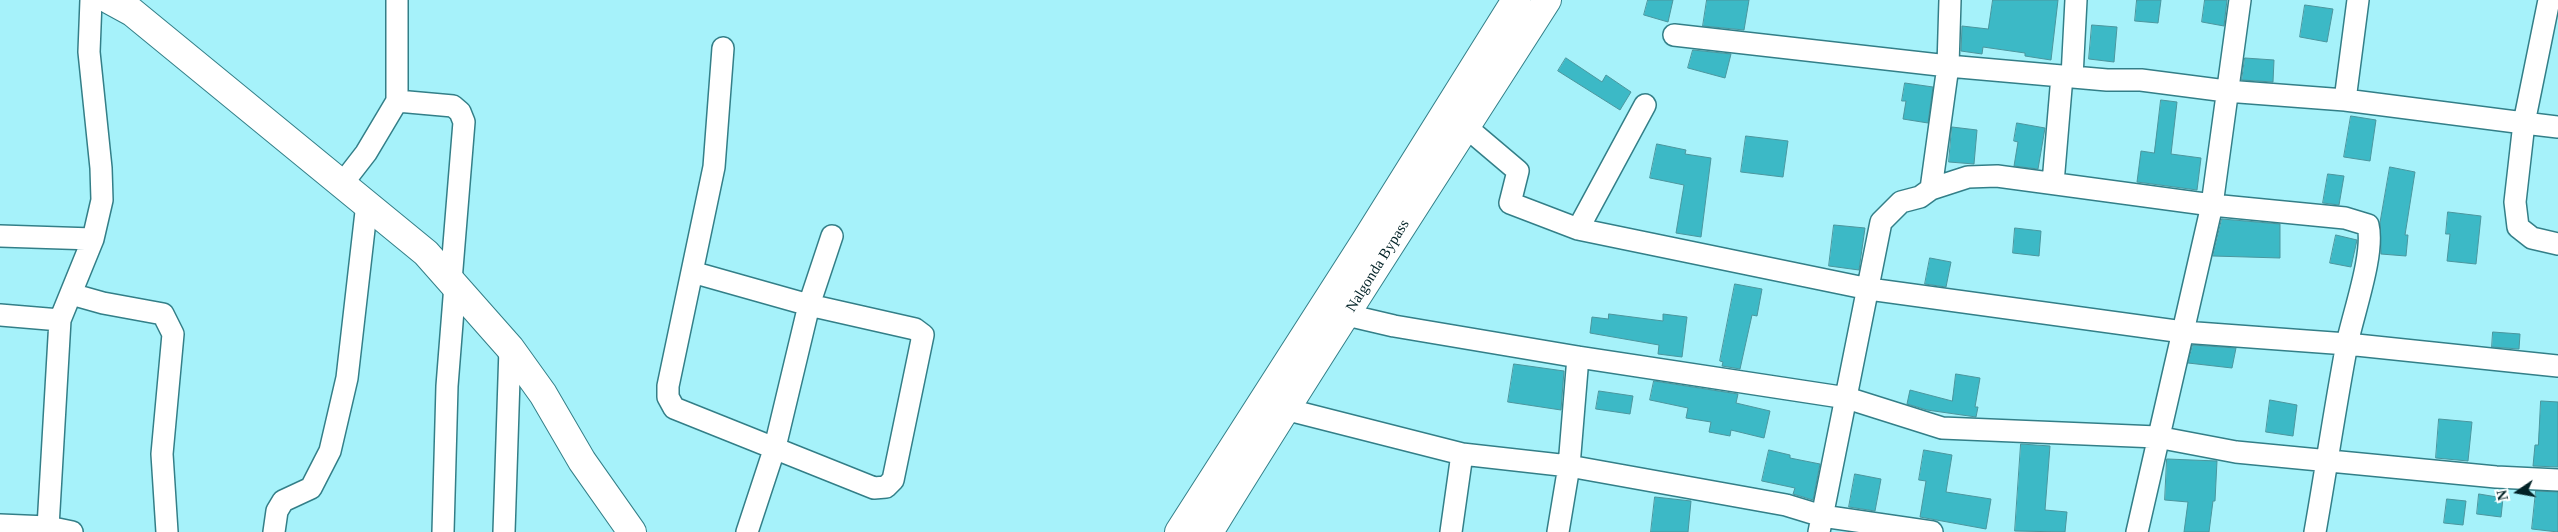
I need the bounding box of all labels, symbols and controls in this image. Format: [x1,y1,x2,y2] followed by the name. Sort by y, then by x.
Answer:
[1342,217,1414,315] street label: Nalgonda Bypass
[2493,467,2543,517] north arrow
[2494,489,2511,502] text: N

